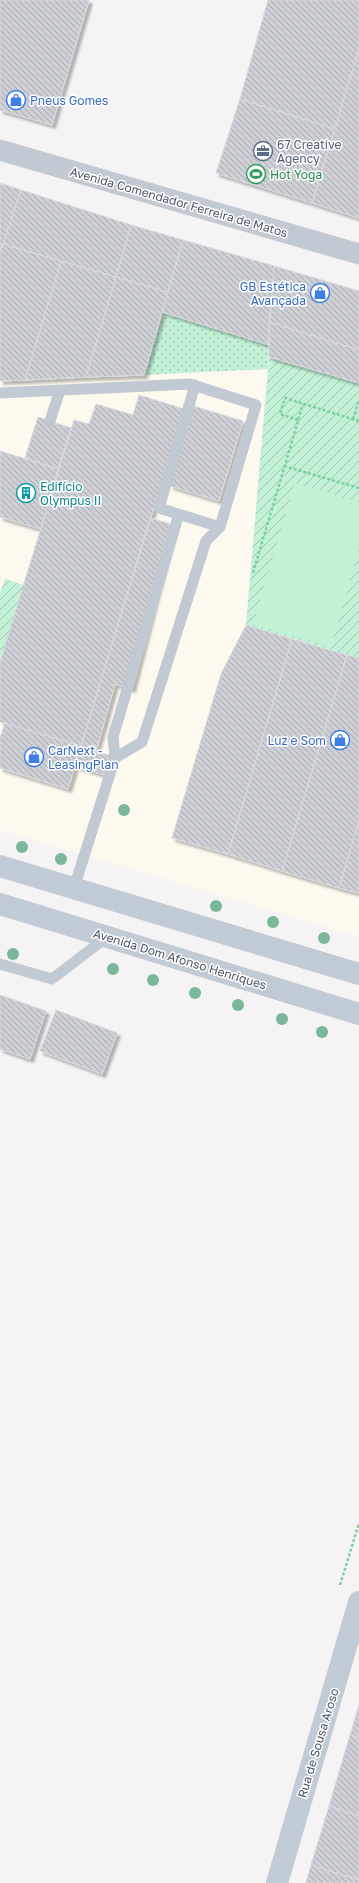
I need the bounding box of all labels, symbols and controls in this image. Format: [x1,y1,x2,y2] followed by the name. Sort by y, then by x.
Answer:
[5,89,27,111] shop icon: Pneus Gomes
[30,93,108,108] place label: Pneus Gomes
[277,137,341,166] place label: 67 Creative Agency
[252,140,274,162] office icon: 67 Creative Agency
[245,163,267,185] sports icon: Hot Yoga
[68,164,290,240] street label: Avenida Comendador Ferreira de Matos
[270,167,322,182] place label: Hot Yoga
[240,279,306,308] place label: GB Estética Avançada
[309,282,331,304] shop icon: GB Estética Avançada
[40,479,101,508] place label: Edifício Olympus II
[15,482,37,504] building icon: Edifício Olympus II
[329,729,351,751] shop icon: Luz e Som
[268,733,326,748] place label: Luz e Som
[48,743,119,772] place label: CarNext - LeasingPlan
[23,746,45,768] shop icon: CarNext - LeasingPlan
[92,925,268,993] street label: Avenida Dom Afonso Henriques
[294,1686,342,1800] street label: Rua de Sousa Aroso

